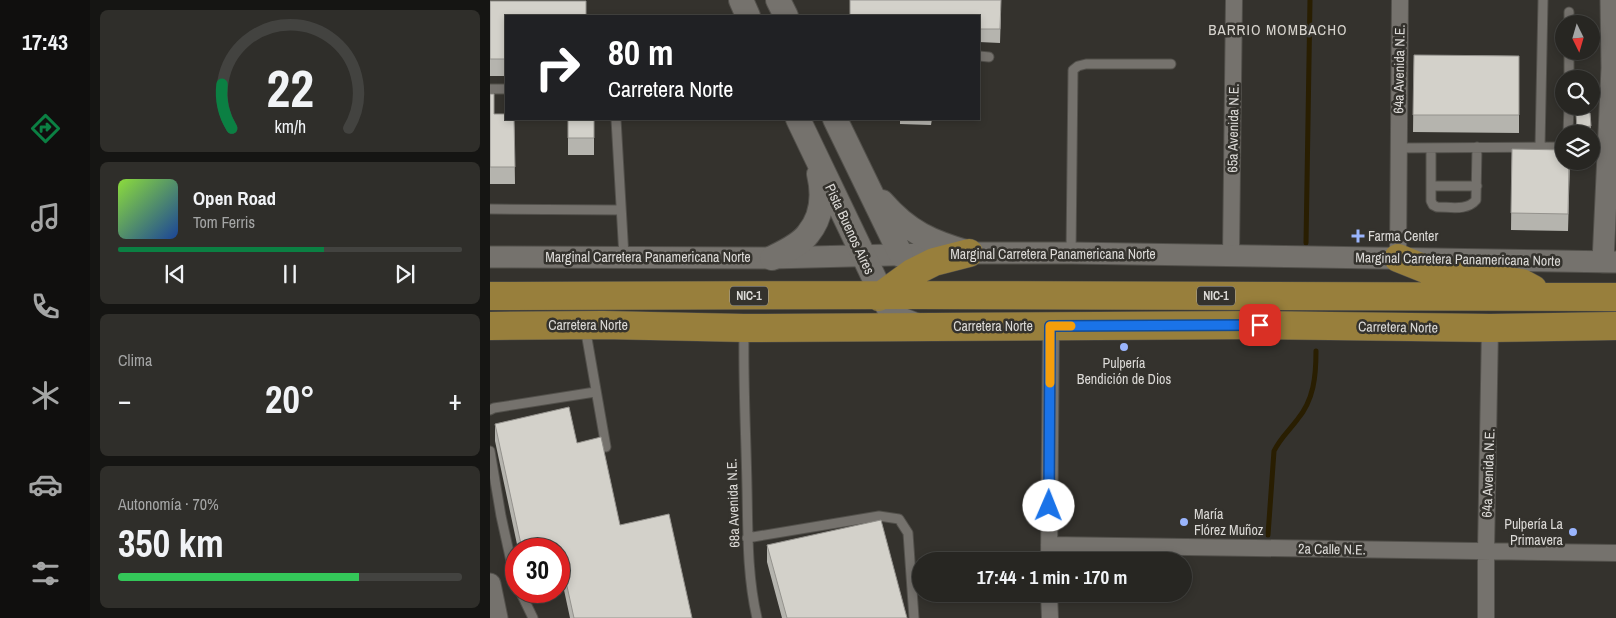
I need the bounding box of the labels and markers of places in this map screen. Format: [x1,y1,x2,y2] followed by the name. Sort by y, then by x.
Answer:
[1368,227,1438,245] place label: Farma Center
[1352,230,1364,242] marker: Farma Center
[1239,304,1281,346] pin
[1118,341,1130,353] marker: Pulpería Bendición de Dios
[1077,354,1171,388] place label: Pulpería Bendición de Dios
[1194,505,1264,539] place label: María Flórez Muñoz
[1504,515,1564,549] place label: Pulpería La Primavera
[1178,516,1190,528] marker: María Flórez Muñoz
[1567,526,1579,538] marker: Pulpería La Primavera

